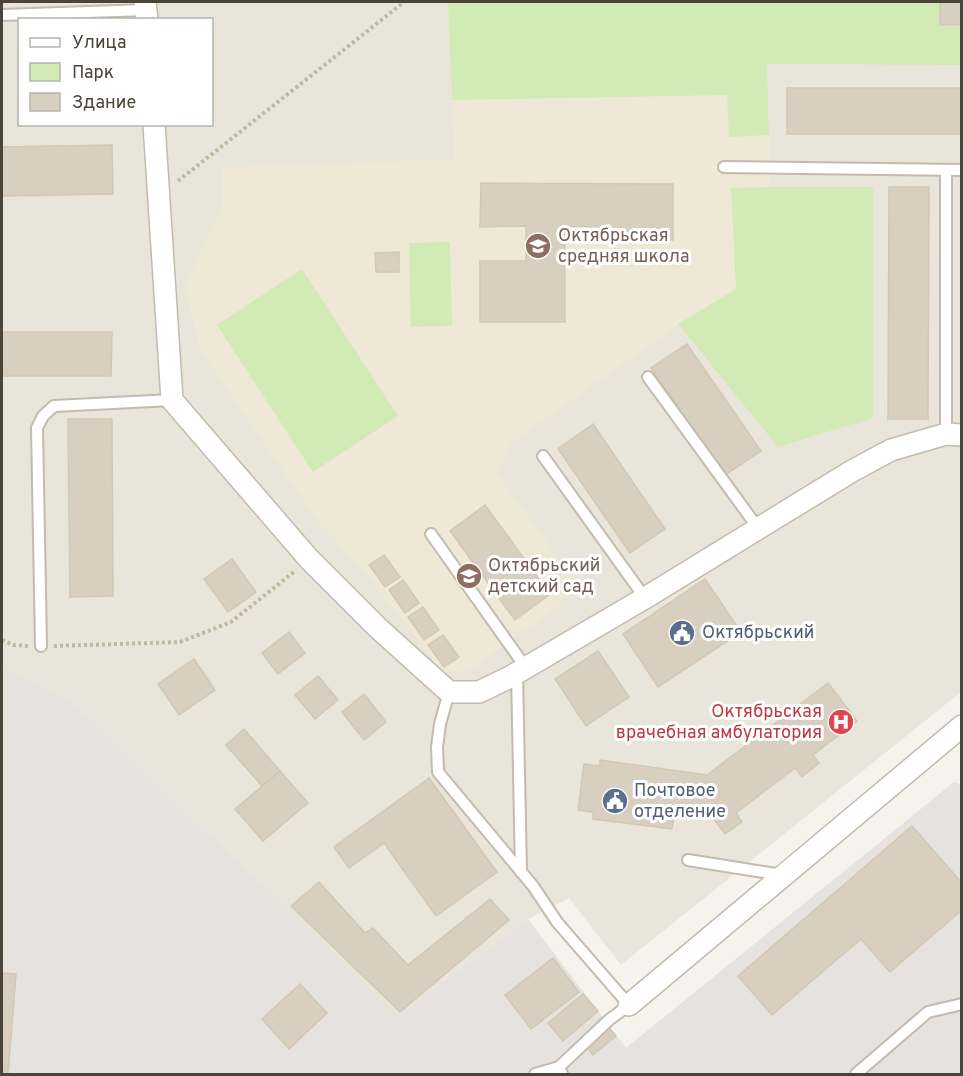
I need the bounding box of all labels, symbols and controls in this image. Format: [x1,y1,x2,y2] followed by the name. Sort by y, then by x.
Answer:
[18,18,213,126] legend
[72,32,126,55] text: Улица
[72,62,114,85] text: Парк
[72,92,136,115] text: Здание
[558,225,689,269] place label: Октябрьская средняя школа
[523,231,553,261] school or university icon: Октябрьская средняя школа
[488,555,600,599] place label: Октябрьский детский сад
[454,561,484,591] school or university icon: Октябрьский детский сад
[667,618,697,648] public building icon: Октябрьский
[702,622,814,645] place label: Октябрьский
[616,701,822,745] place label: Октябрьская врачебная амбулатория
[826,707,856,737] hospital icon: Октябрьская врачебная амбулатория
[634,780,726,824] place label: Почтовое отделение
[600,786,630,816] public building icon: Почтовое отделение

